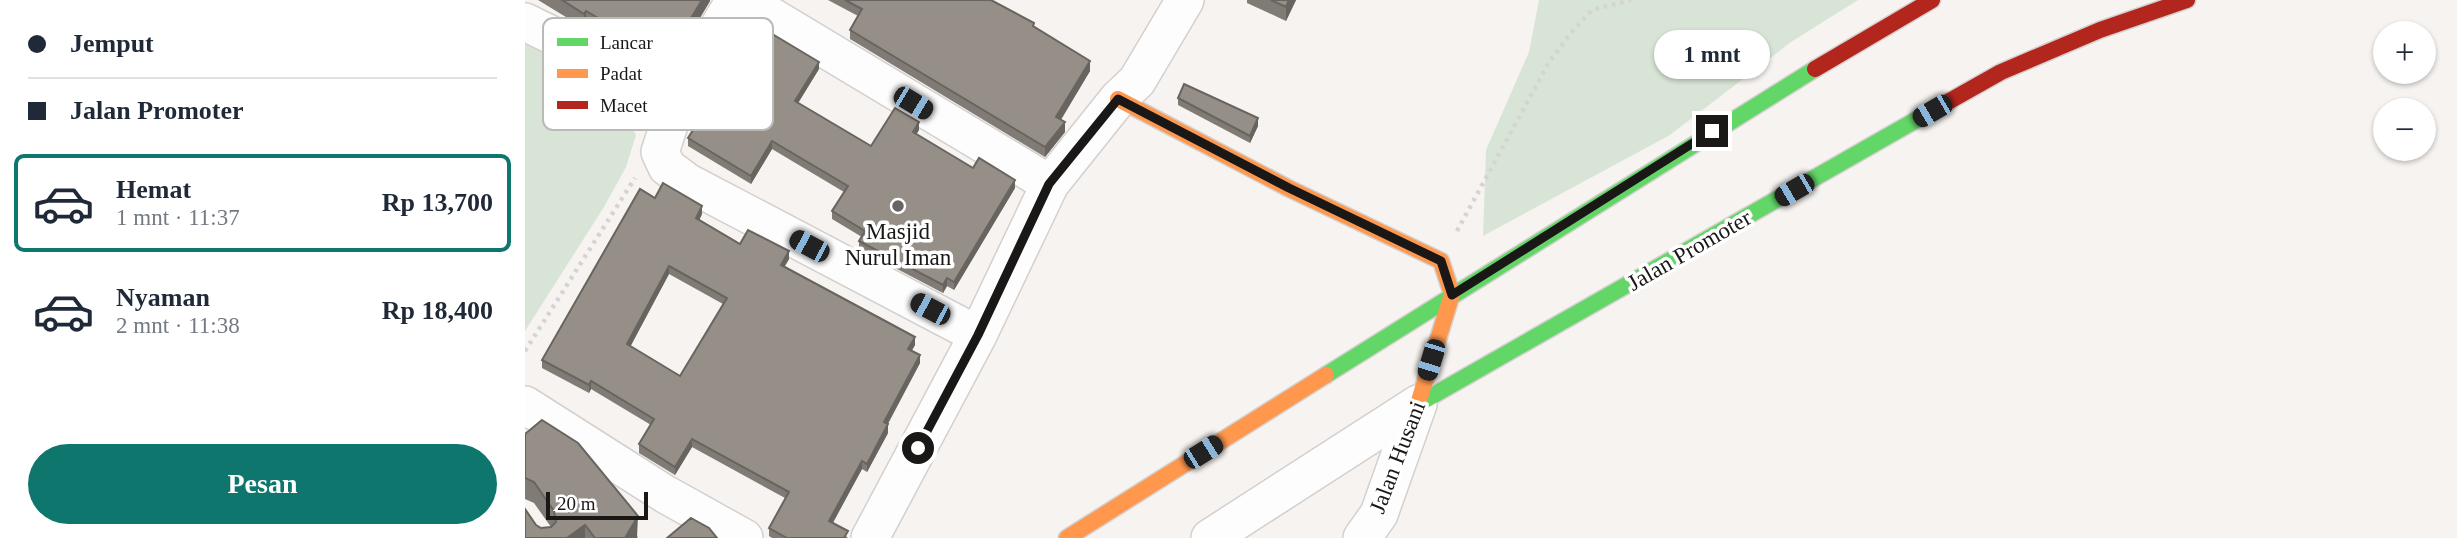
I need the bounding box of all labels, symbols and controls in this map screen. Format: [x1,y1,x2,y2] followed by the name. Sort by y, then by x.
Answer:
[543,18,773,130] legend
[2373,21,2436,161] map controls
[2373,21,2436,84] button: +
[70,29,154,58] text: Jemput
[1654,30,1770,78] callout: 1 mnt
[600,32,653,53] text: Lancar
[1684,42,1740,67] text: 1 mnt
[600,63,643,84] text: Padat
[890,83,937,123] car
[1909,91,1956,131] car
[600,95,648,116] text: Macet
[70,96,244,125] text: Jalan Promoter
[2373,98,2436,161] button: −
[1696,115,1728,147] route end
[1771,170,1818,210] car
[32,172,95,235] icon: car
[116,175,191,204] text: Hemat
[382,188,493,217] text: Rp 13,700
[890,198,906,214] marker: Masjid Nurul Iman
[116,205,240,230] text: 1 mnt · 11:37
[1623,205,1756,296] street label: Jalan Promoter
[845,219,952,270] place label: Masjid Nurul Iman
[786,227,833,265] car
[32,280,95,343] icon: car
[116,283,210,312] text: Nyaman
[907,290,954,328] car
[382,296,493,325] text: Rp 18,400
[116,313,240,338] text: 2 mnt · 11:38
[1415,337,1448,383] car
[1365,398,1430,517] street label: Jalan Husani
[902,432,934,464] route start
[1180,432,1227,472] car
[28,444,497,524] button: Pesan
[546,489,647,521] scale bar
[557,493,596,514] text: 20 m

